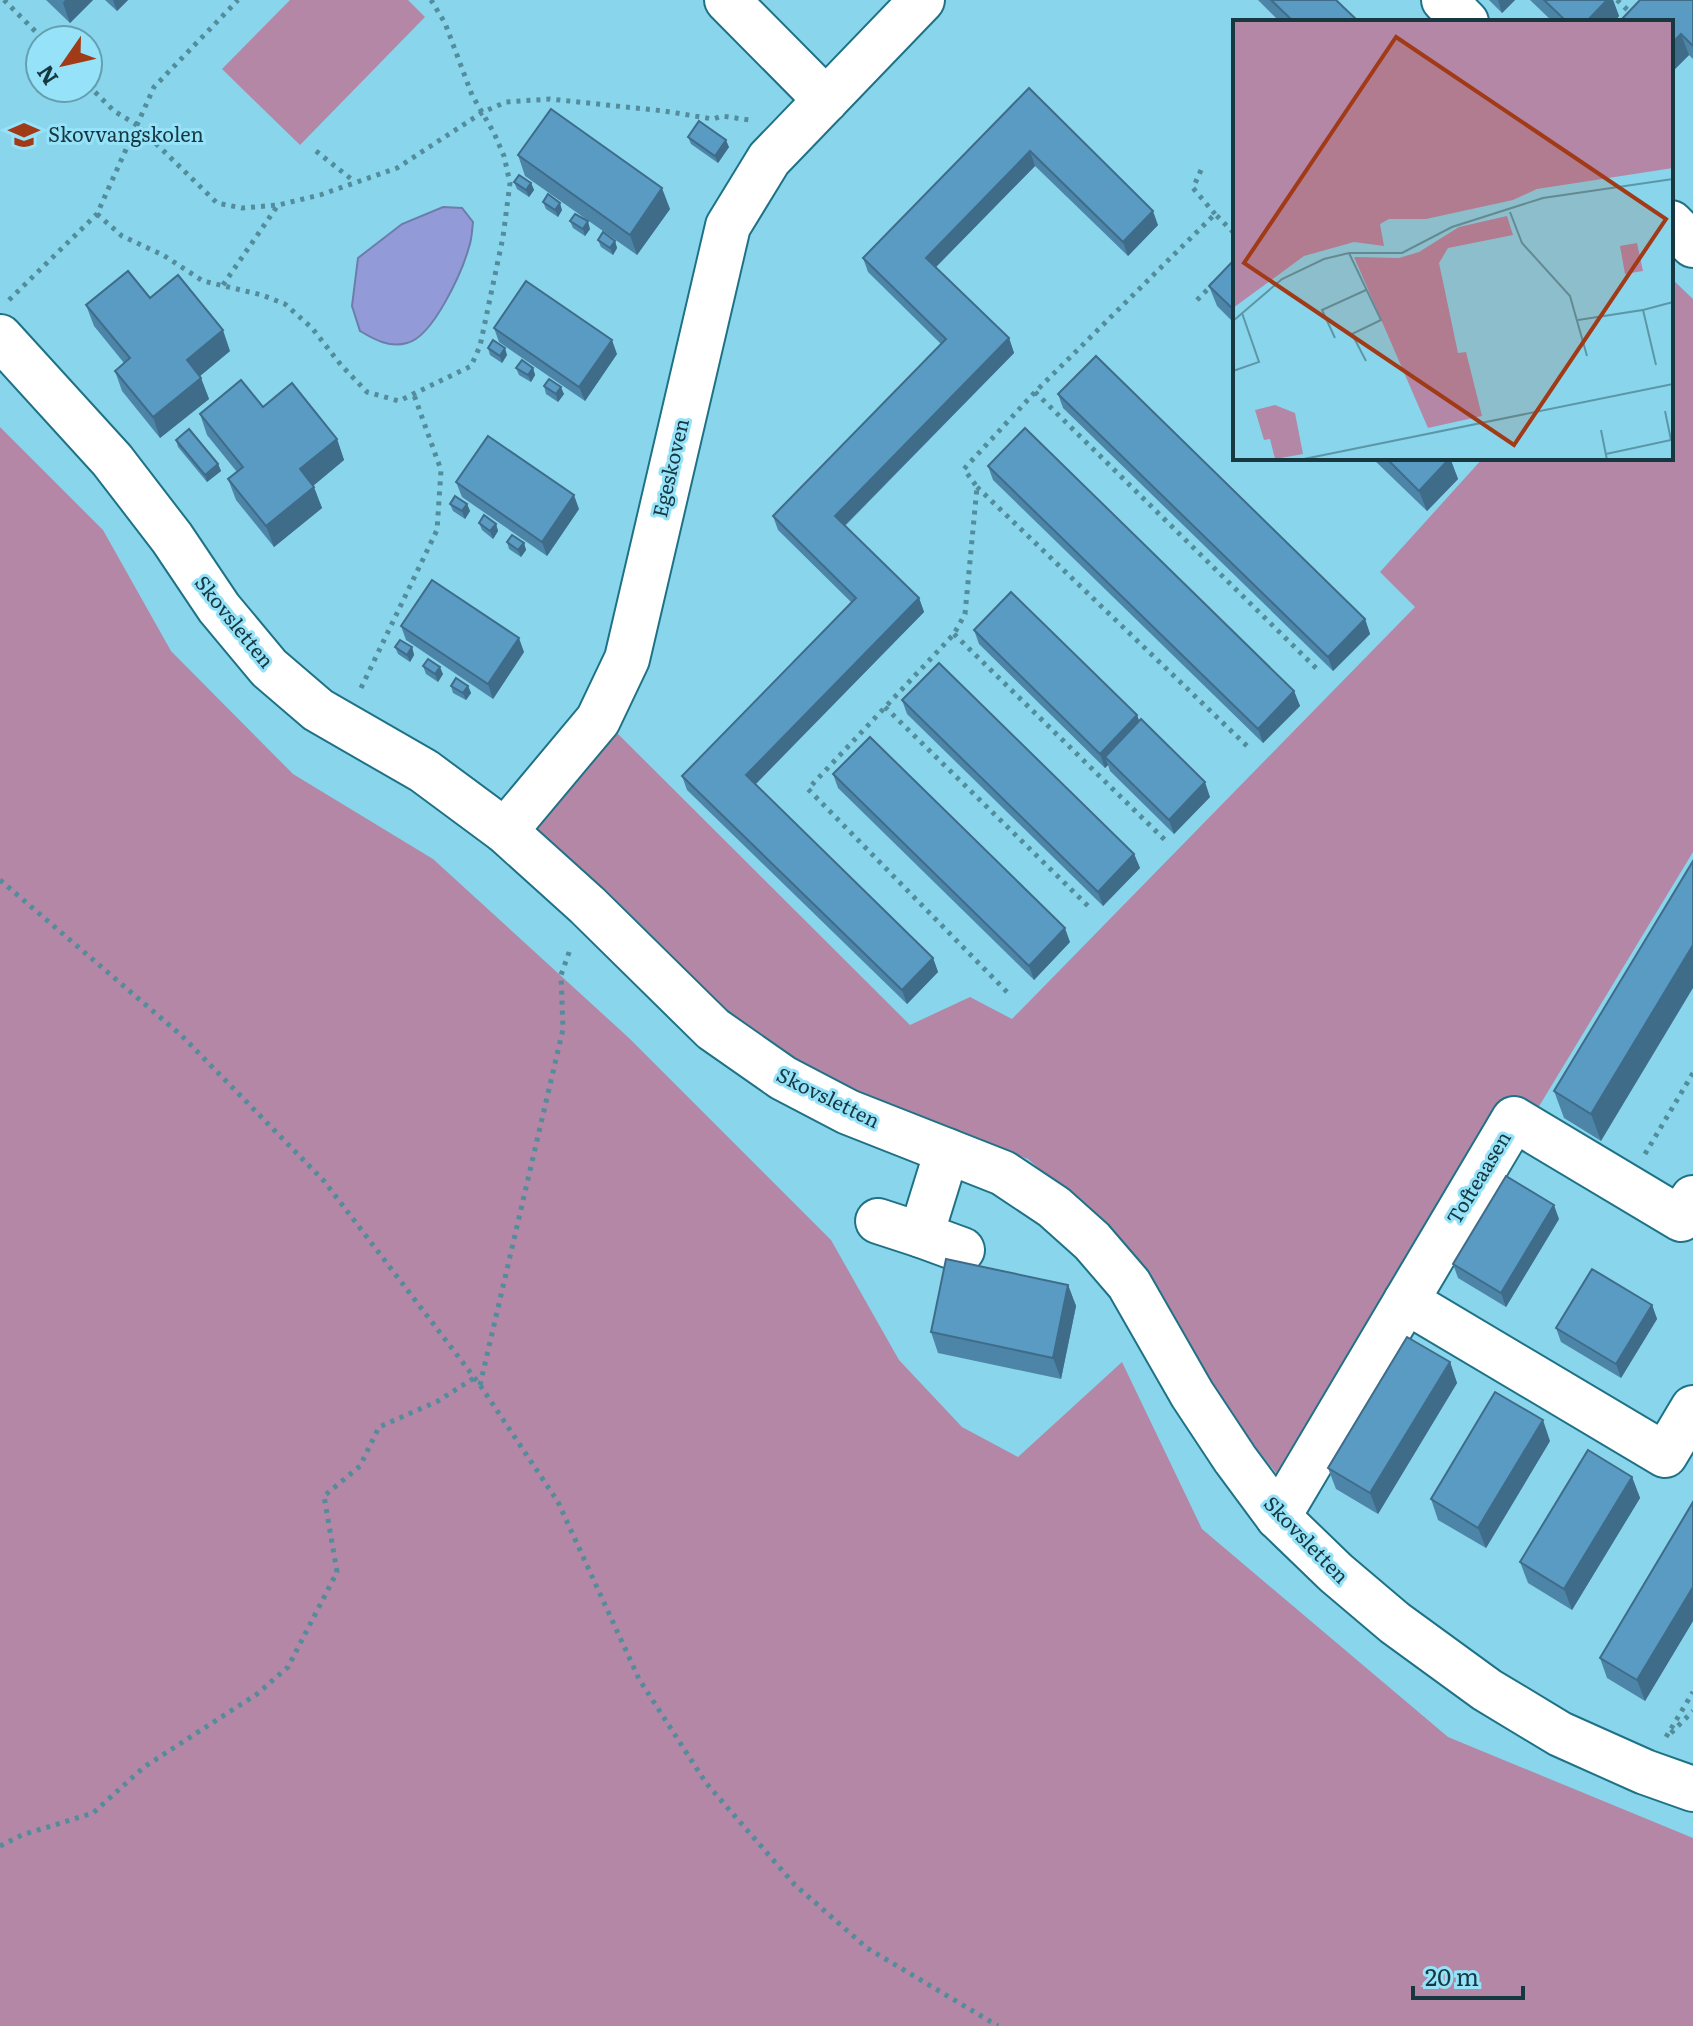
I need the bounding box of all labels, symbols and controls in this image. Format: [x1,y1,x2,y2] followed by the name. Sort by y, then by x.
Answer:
[1233,20,1673,460] inset map
[24,24,104,104] north arrow
[27,59,65,93] text: N
[7,118,41,152] school or university icon: Skovvangskolen
[48,118,204,148] place label: Skovvangskolen
[643,415,695,520] street label: Egeskoven
[189,568,282,674] street label: Skovsletten
[772,1058,886,1134] street label: Skovsletten
[1438,1125,1517,1229] street label: Tofteaasen
[1258,1488,1357,1589] street label: Skovsletten
[1413,1950,1523,2000] scale bar
[1425,1958,1479,1993] text: 20 m

